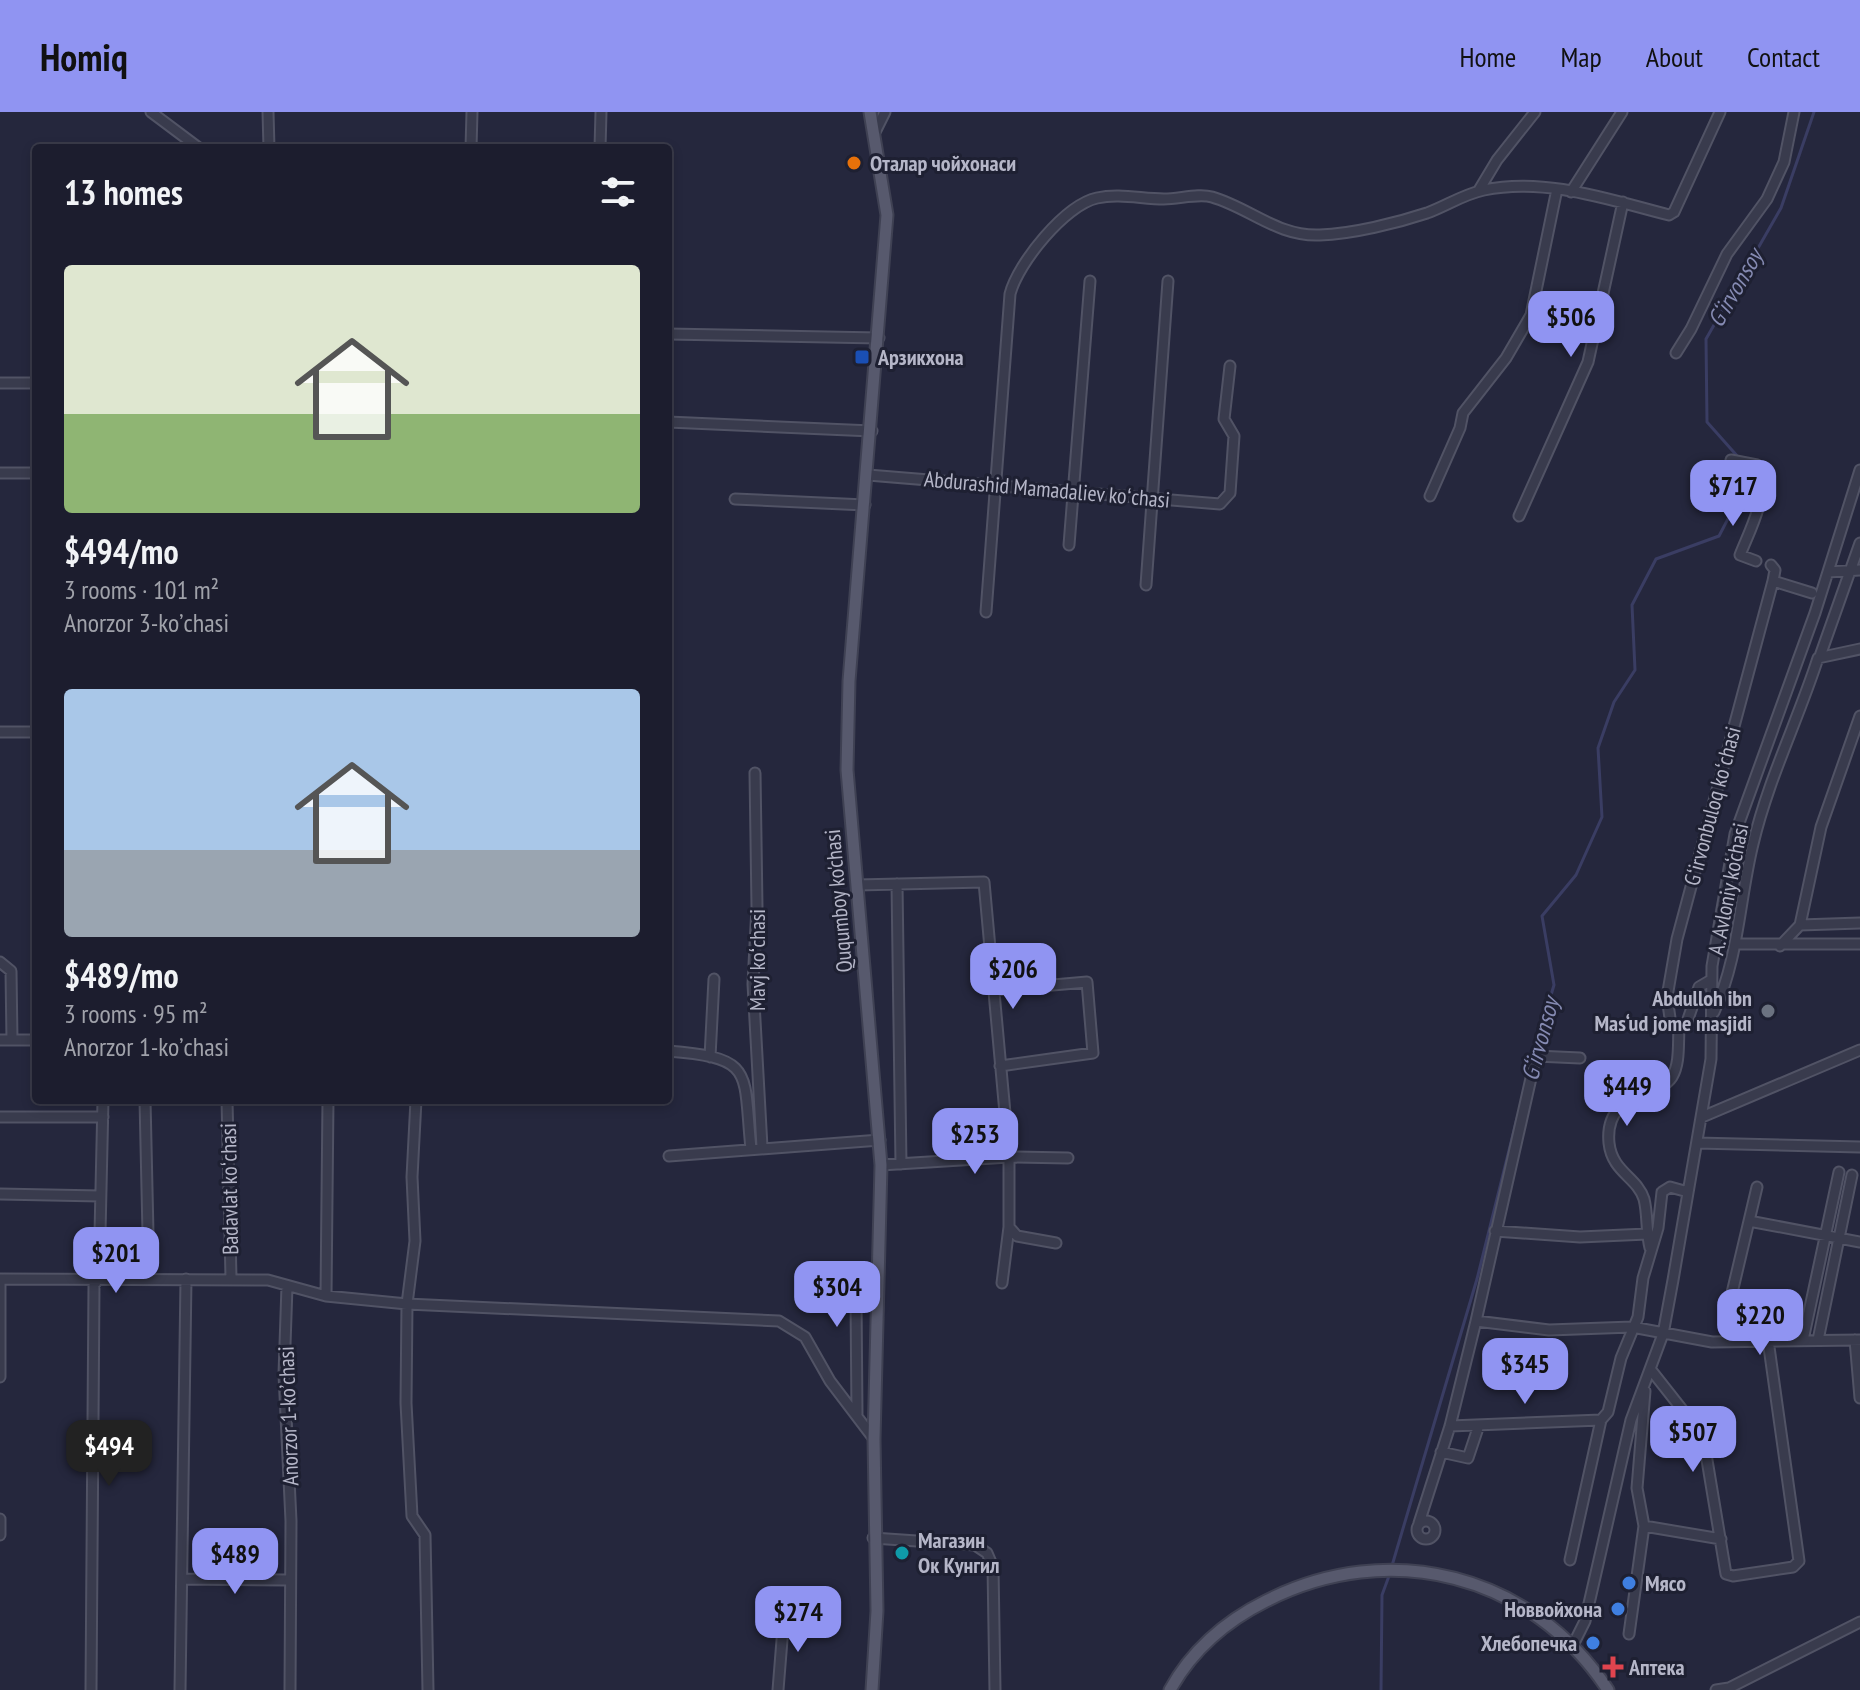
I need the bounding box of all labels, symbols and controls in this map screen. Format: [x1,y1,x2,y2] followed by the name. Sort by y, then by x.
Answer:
[40,32,128,81] text: Homiq
[1460,38,1516,75] text: Home
[1560,38,1602,75] text: Map
[1646,38,1703,75] text: About
[1747,38,1820,75] text: Contact
[870,149,1016,177] place label: Оталар чойхонаси
[845,154,863,172] marker: Оталар чойхонаси
[64,170,183,214] text: 13 homes
[596,170,640,214] icon: filters
[1700,241,1771,333] water label: G‘irvonsoy
[1524,291,1618,359] pin: $506
[1546,300,1596,333] text: $506
[280,317,424,461] icon: home
[877,343,964,371] place label: Арзикхона
[853,348,871,366] marker: Арзикхона
[1686,460,1780,528] pin: $717
[923,464,1171,514] street label: Abdurashid Mamadaliev koʻchasi
[1708,469,1758,502] text: $717
[64,529,179,573] text: $494/mo
[64,573,219,606] text: 3 rooms · 101 m²
[64,606,229,639] text: Аnorzor 3-koʼchasi
[1677,723,1747,889] street label: Gʻirvonbuloq koʻchasi
[280,741,424,885] icon: home
[1701,821,1755,957] street label: A. Avloniy ko‘chasi
[818,828,858,974] street label: Ququmboy ko'chasi
[743,909,771,1011] street label: Mavj koʻchasi
[966,943,1060,1011] pin: $206
[988,952,1038,985] text: $206
[64,953,179,997] text: $489/mo
[1594,984,1752,1037] place label: Abdulloh ibn Mas‘ud jome masjidi
[1514,991,1567,1084] water label: G‘irvonsoy
[64,997,208,1030] text: 3 rooms · 95 m²
[1759,1002,1777,1020] marker: Abdulloh ibn Mas‘ud jome masjidi
[64,1030,229,1063] text: Аnorzor 1-koʼchasi
[1580,1060,1674,1128] pin: $449
[1602,1069,1652,1102] text: $449
[928,1108,1022,1176] pin: $253
[950,1117,1000,1150] text: $253
[214,1123,244,1255] street label: Badavlat koʻchasi
[69,1227,163,1295] pin: $201
[91,1236,141,1269] text: $201
[790,1261,884,1329] pin: $304
[812,1270,862,1303] text: $304
[1713,1289,1807,1357] pin: $220
[1735,1298,1785,1331] text: $220
[1478,1338,1572,1406] pin: $345
[272,1346,304,1486] street label: Аnorzor 1-koʼchasi
[1500,1347,1550,1380] text: $345
[1646,1406,1740,1474] pin: $507
[1668,1415,1718,1448] text: $507
[62,1420,156,1488] pin: $494
[84,1429,134,1462] text: $494
[918,1526,999,1579] place label: Магазин Ок Кунгил
[188,1528,282,1596] pin: $489
[210,1537,260,1570] text: $489
[893,1544,911,1562] marker: Магазин Ок Кунгил
[1645,1569,1686,1597] place label: Мясо
[1620,1574,1638,1592] marker: Мясо
[751,1586,845,1654] pin: $274
[773,1595,823,1628] text: $274
[1504,1595,1602,1623] place label: Новвойхона
[1609,1600,1627,1618] marker: Новвойхона
[1481,1629,1577,1657] place label: Хлебопечка
[1584,1634,1602,1652] marker: Хлебопечка
[1628,1653,1685,1681] place label: Аптека
[1604,1658,1622,1676] marker: Аптека

